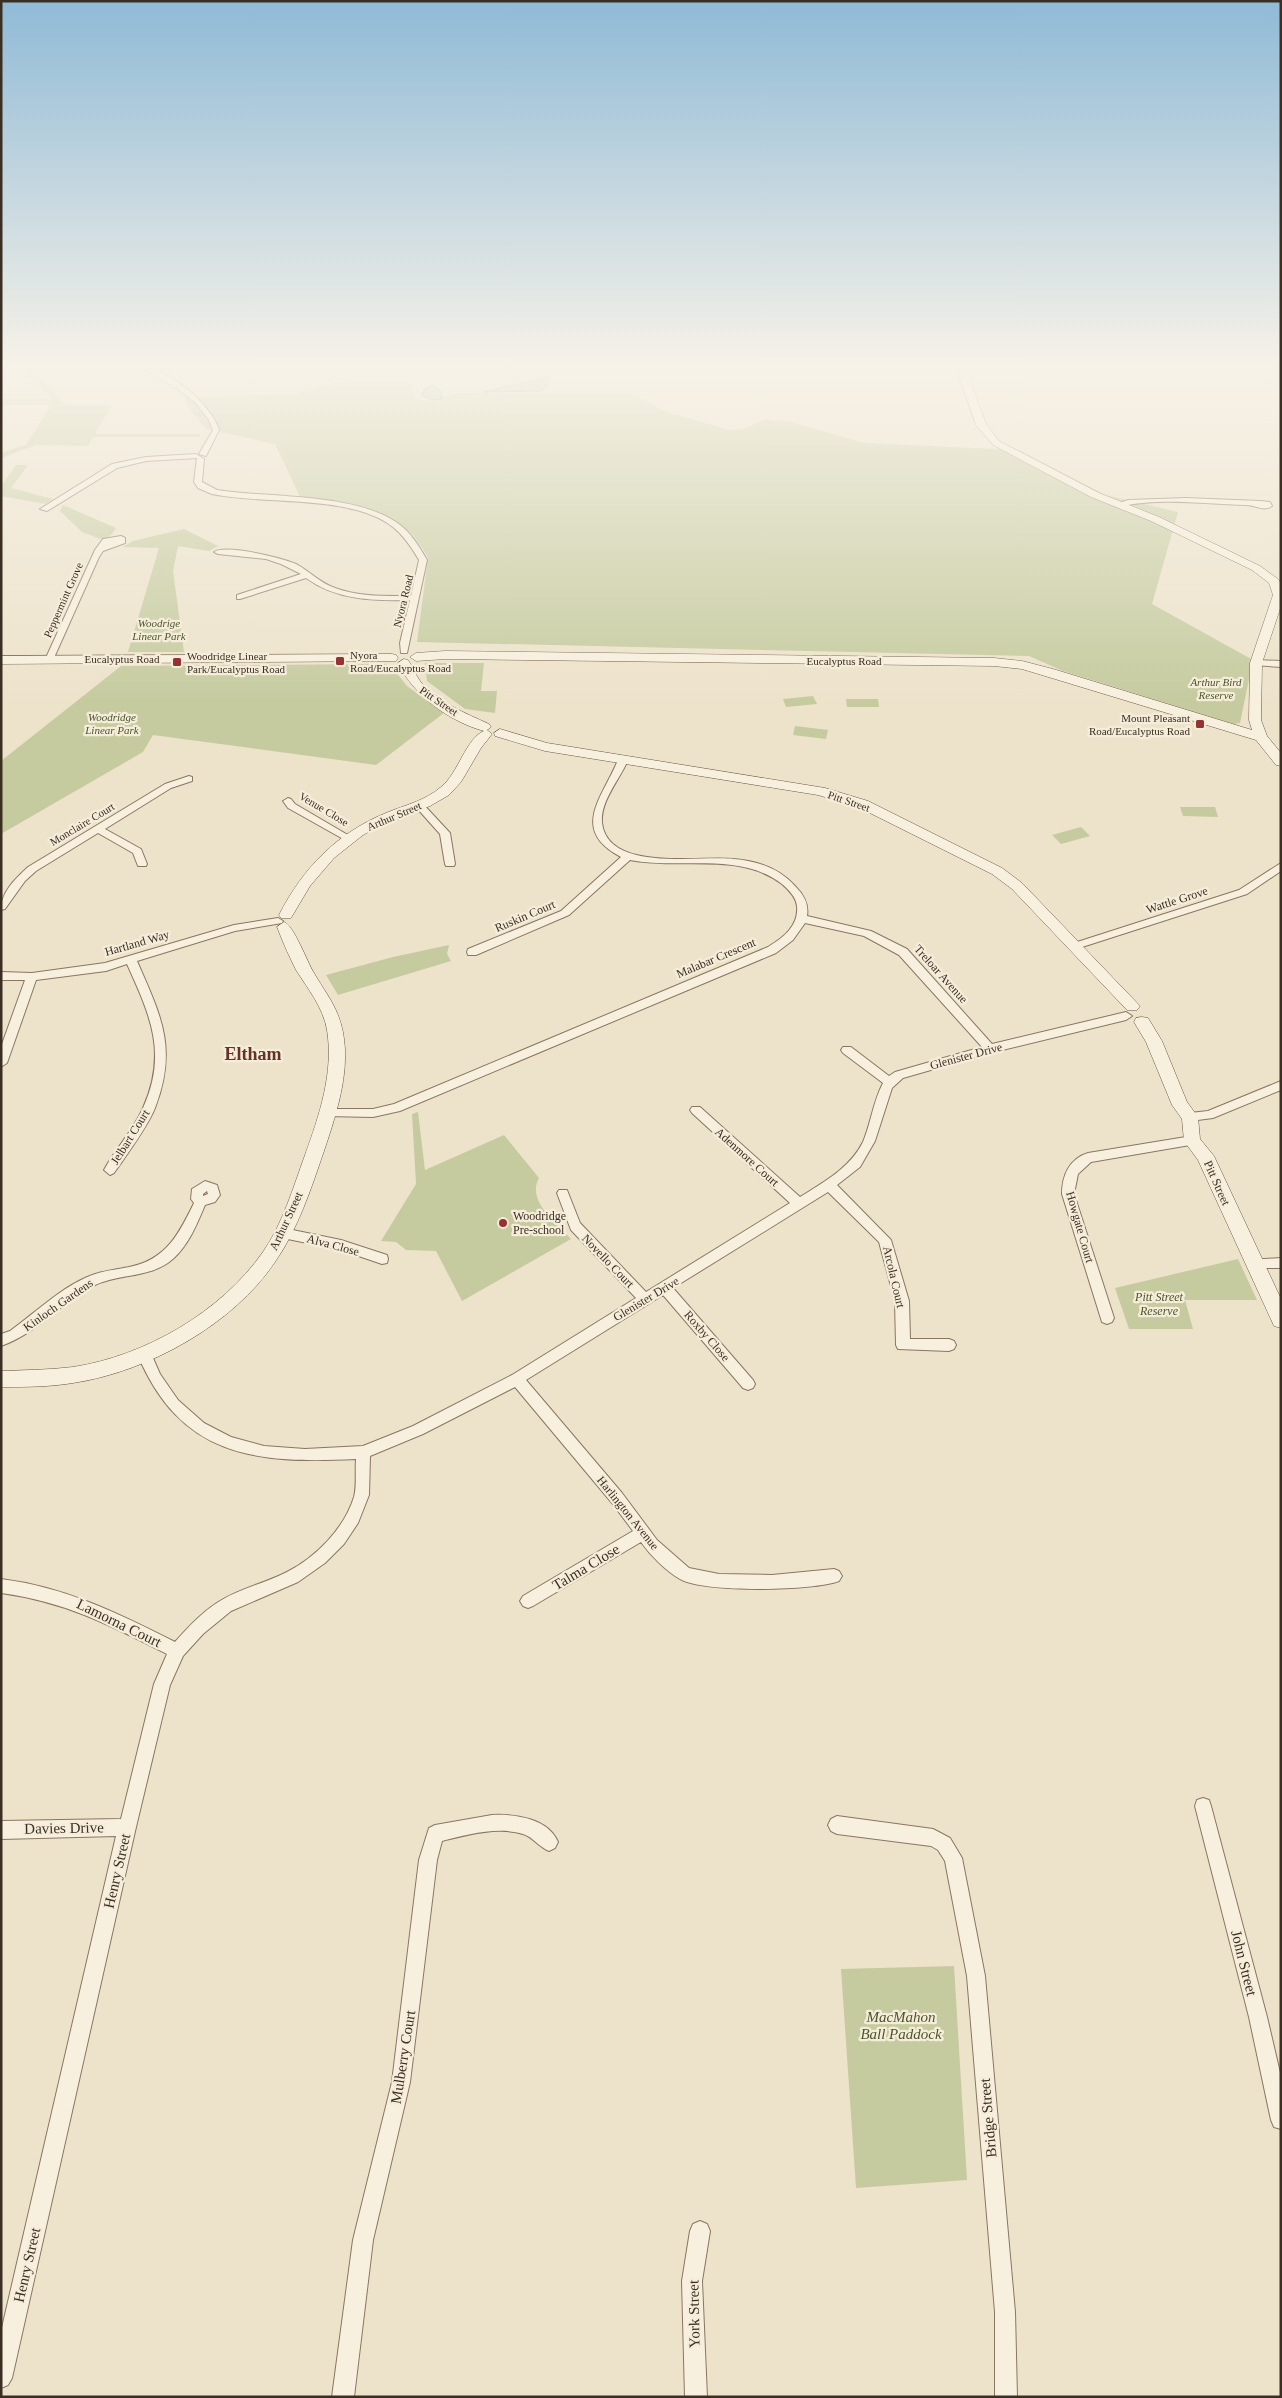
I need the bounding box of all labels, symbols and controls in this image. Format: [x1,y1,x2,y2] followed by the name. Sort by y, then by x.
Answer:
[41,560,85,639] street label: Peppermint Grove
[391,573,415,628] street label: Nyora Road
[131,617,187,642] park label: Woodrige Linear Park
[350,649,452,674] place label: Nyora Road/Eucalyptus Road
[187,650,286,675] place label: Woodridge Linear Park/Eucalyptus Road
[85,653,160,665] street label: Eucalyptus Road
[334,655,346,667] marker: Nyora Road/Eucalyptus Road
[807,655,882,667] street label: Eucalyptus Road
[171,656,183,668] marker: Woodridge Linear Park/Eucalyptus Road
[1189,676,1242,701] park label: Arthur Bird Reserve
[418,684,460,718] street label: Pitt Street
[84,711,140,736] park label: Woodridge Linear Park
[1089,712,1190,737] place label: Mount Pleasant Road/Eucalyptus Road
[1194,718,1206,730] marker: Mount Pleasant Road/Eucalyptus Road
[826,788,872,814] street label: Pitt Street
[297,790,351,828] street label: Venue Close
[365,799,423,833] street label: Arthur Street
[48,800,116,848] street label: Monclaire Court
[1144,883,1210,917] street label: Wattle Grove
[493,897,558,935] street label: Ruskin Court
[103,927,171,959] street label: Hartland Way
[674,935,758,981] street label: Malabar Crescent
[911,942,971,1006] street label: Treloar Avenue
[928,1040,1004,1072] street label: Glenister Drive
[224,1044,282,1064] district label: Eltham
[108,1106,153,1167] street label: Jelbart Court
[712,1125,782,1190] street label: Adenmore Court
[1201,1158,1233,1208] street label: Pitt Street
[266,1189,306,1252] street label: Arthur Street
[1063,1190,1097,1265] street label: Howgate Court
[513,1209,566,1237] place label: Woodridge Pre-school
[497,1217,509,1229] marker: Woodridge Pre-school
[305,1231,361,1259] street label: Alva Close
[579,1231,637,1291] street label: Novello Court
[880,1245,908,1310] street label: Arcola Court
[611,1274,681,1324] street label: Glenister Drive
[21,1276,96,1334] street label: Kinloch Gardens
[1134,1290,1184,1318] park label: Pitt Street Reserve
[681,1308,733,1364] street label: Roxby Close
[594,1473,662,1553] street label: Harlington Avenue
[550,1541,623,1593] street label: Talma Close
[74,1596,165,1651] street label: Lamorna Court
[24,1819,104,1837] street label: Davies Drive
[101,1831,134,1910] street label: Henry Street
[1228,1929,1260,1998] street label: John Street
[388,2008,418,2105] street label: Mulberry Court
[860,2009,942,2042] park label: MacMahon Ball Paddock
[976,2077,999,2158] street label: Bridge Street
[11,2225,44,2304] street label: Henry Street
[685,2279,703,2348] street label: York Street

